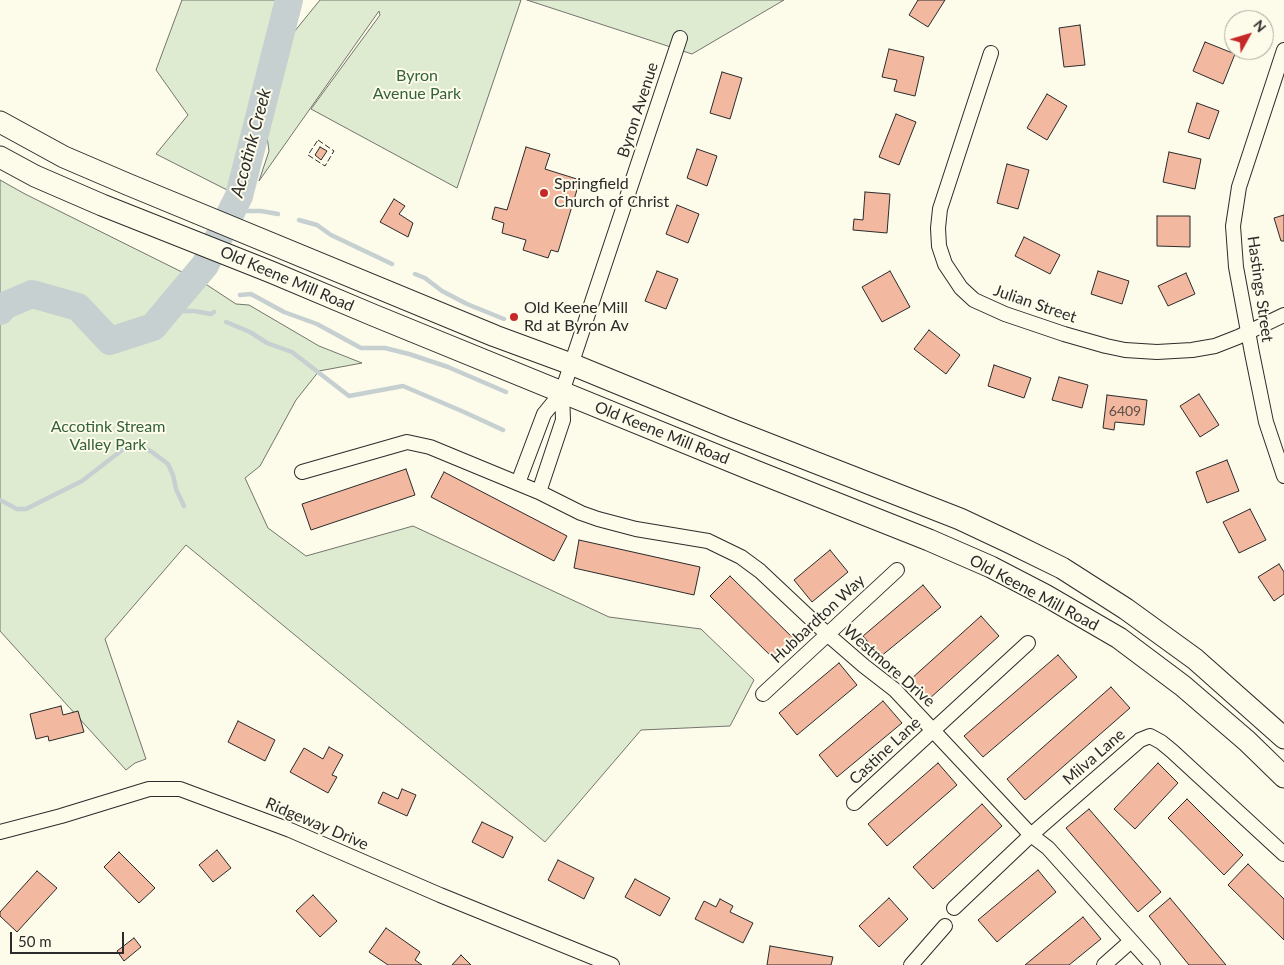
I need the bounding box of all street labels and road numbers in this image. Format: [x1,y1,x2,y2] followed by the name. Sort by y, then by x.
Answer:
[614,60,662,160] street label: Byron Avenue
[1243,235,1277,343] street label: Hastings Street
[217,242,357,316] street label: Old Keene Mill Road
[991,281,1079,327] street label: Julian Street
[592,397,732,469] street label: Old Keene Mill Road
[966,551,1102,635] street label: Old Keene Mill Road
[767,571,869,667] street label: Hubbardton Way
[839,621,939,711] street label: Westmore Drive
[845,713,925,789] street label: Castine Lane
[1059,725,1129,789] street label: Milva Lane
[263,794,371,854] street label: Ridgeway Drive

